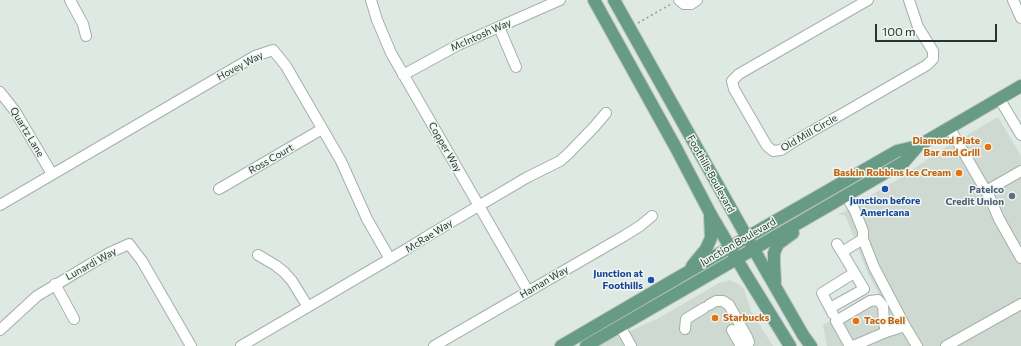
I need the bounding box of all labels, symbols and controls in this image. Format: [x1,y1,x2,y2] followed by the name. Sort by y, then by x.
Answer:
[449,16,513,54] street label: McIntosh Way
[877,16,999,42] scale bar
[882,24,916,38] text: 100 m
[215,49,265,83] street label: Hovey Way
[7,105,47,159] street label: Quartz Lane
[778,112,840,154] street label: Old Mill Circle
[426,120,464,174] street label: Copper Way
[685,133,737,215] street label: Foothills Boulevard
[912,135,980,158] place label: Diamond Plate Bar and Grill
[246,141,296,177] street label: Ross Court
[983,142,993,152] marker: Diamond Plate Bar and Grill
[833,167,951,179] place label: Baskin Robbins Ice Cream
[954,168,964,178] marker: Baskin Robbins Ice Cream
[880,184,890,194] marker: Junction before Americana
[946,184,1004,208] place label: Patelco Credit Union
[1007,191,1017,201] marker: Patelco Credit Union
[850,195,920,218] place label: Junction before Americana
[698,216,778,268] street label: Junction Boulevard
[403,217,455,255] street label: McRae Way
[63,245,119,283] street label: Lunardi Way
[517,263,571,301] street label: Haman Way
[593,268,643,292] place label: Junction at Foothills
[646,275,656,285] marker: Junction at Foothills
[723,312,769,324] place label: Starbucks
[710,313,720,323] marker: Starbucks
[864,315,905,327] place label: Taco Bell
[851,316,861,326] marker: Taco Bell

